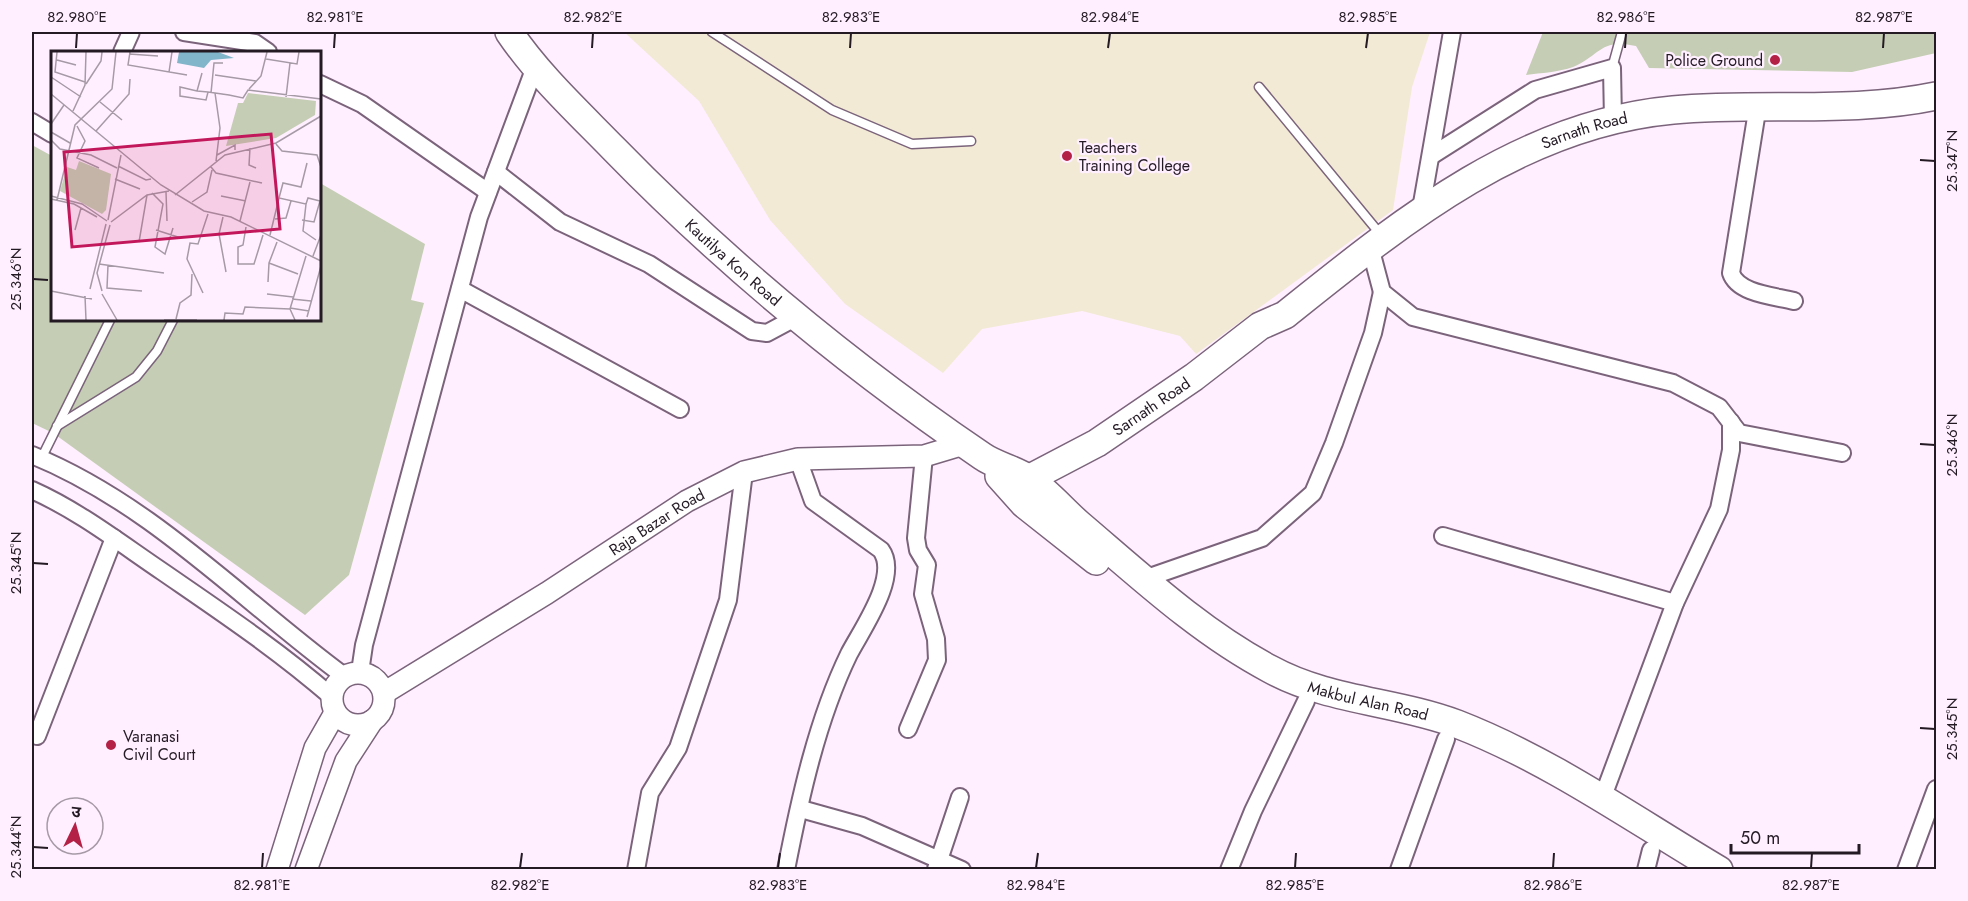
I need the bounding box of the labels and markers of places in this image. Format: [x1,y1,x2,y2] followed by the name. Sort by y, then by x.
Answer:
[1665,49,1763,72] place label: Police Ground
[1768,53,1782,67] marker: Police Ground
[1079,136,1190,177] place label: Teachers Training College
[1060,149,1074,163] marker: Teachers Training College
[123,725,195,766] place label: Varanasi Civil Court
[104,738,118,752] marker: Varanasi Civil Court

